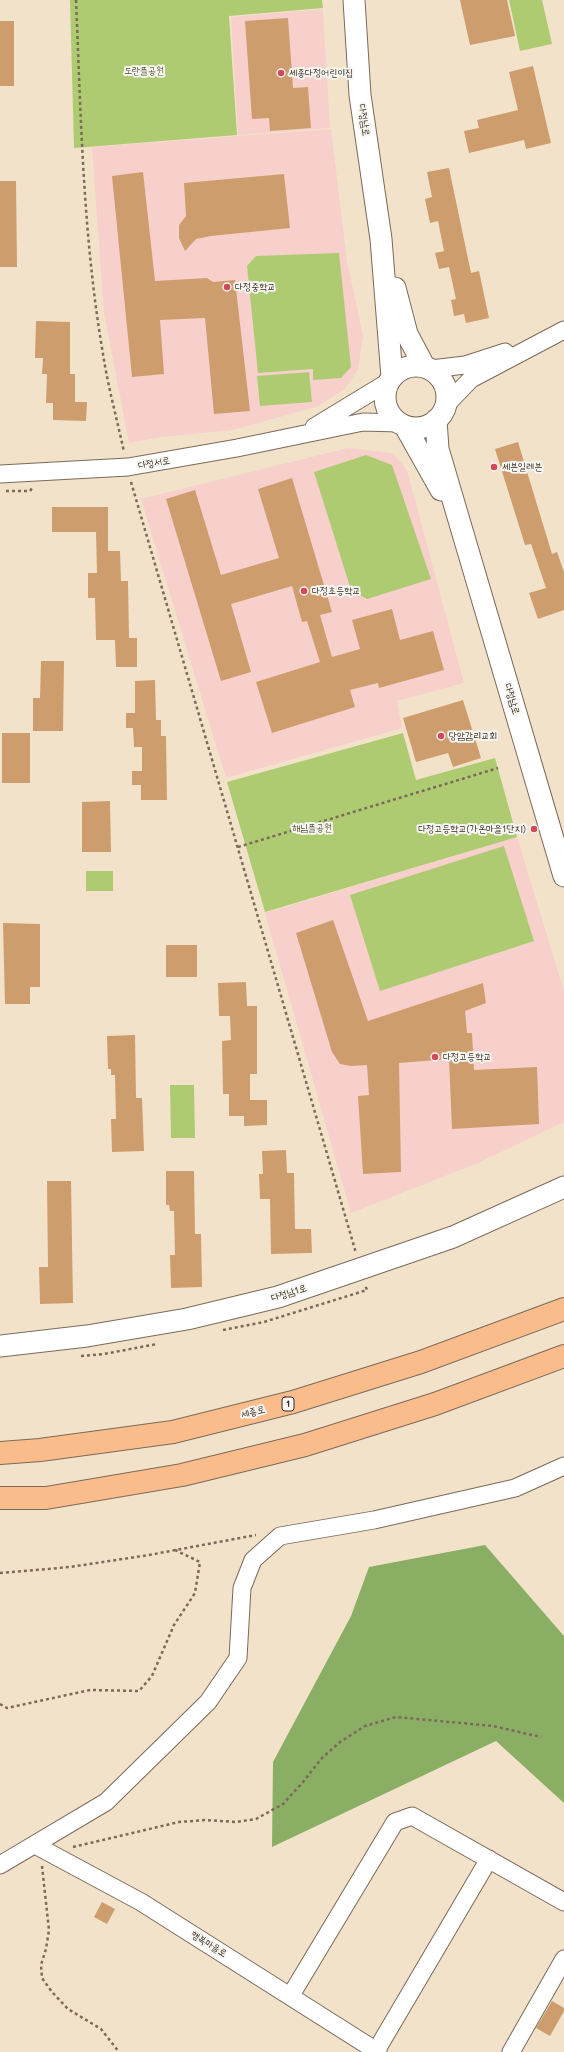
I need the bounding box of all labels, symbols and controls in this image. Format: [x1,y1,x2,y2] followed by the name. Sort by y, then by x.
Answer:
[124,65,164,77] park label: 도란뜰공원
[289,67,353,79] place label: 세종다정어린이집
[276,68,286,78] marker: 세종다정어린이집
[356,103,372,137] street label: 다정남로
[235,281,275,293] place label: 다정중학교
[222,282,232,292] marker: 다정중학교
[137,454,171,472] street label: 다정서로
[502,461,542,473] place label: 세븐일레븐
[489,462,499,472] marker: 세븐일레븐
[312,585,360,597] place label: 다정초등학교
[299,586,309,596] marker: 다정초등학교
[502,682,522,716] street label: 다정남로
[449,730,497,742] place label: 당암감리교회
[436,731,446,741] marker: 당암감리교회
[292,822,332,834] park label: 해님뜰공원
[418,823,526,835] place label: 다정고등학교(가온마을1단지)
[529,824,539,834] marker: 다정고등학교(가온마을1단지)
[443,1051,491,1063] place label: 다정고등학교
[430,1052,440,1062] marker: 다정고등학교
[270,1282,308,1304] street label: 다정남1로
[282,1397,294,1411] road number: 1
[240,1403,266,1421] street label: 세종로
[189,1928,229,1960] street label: 행복마을로

